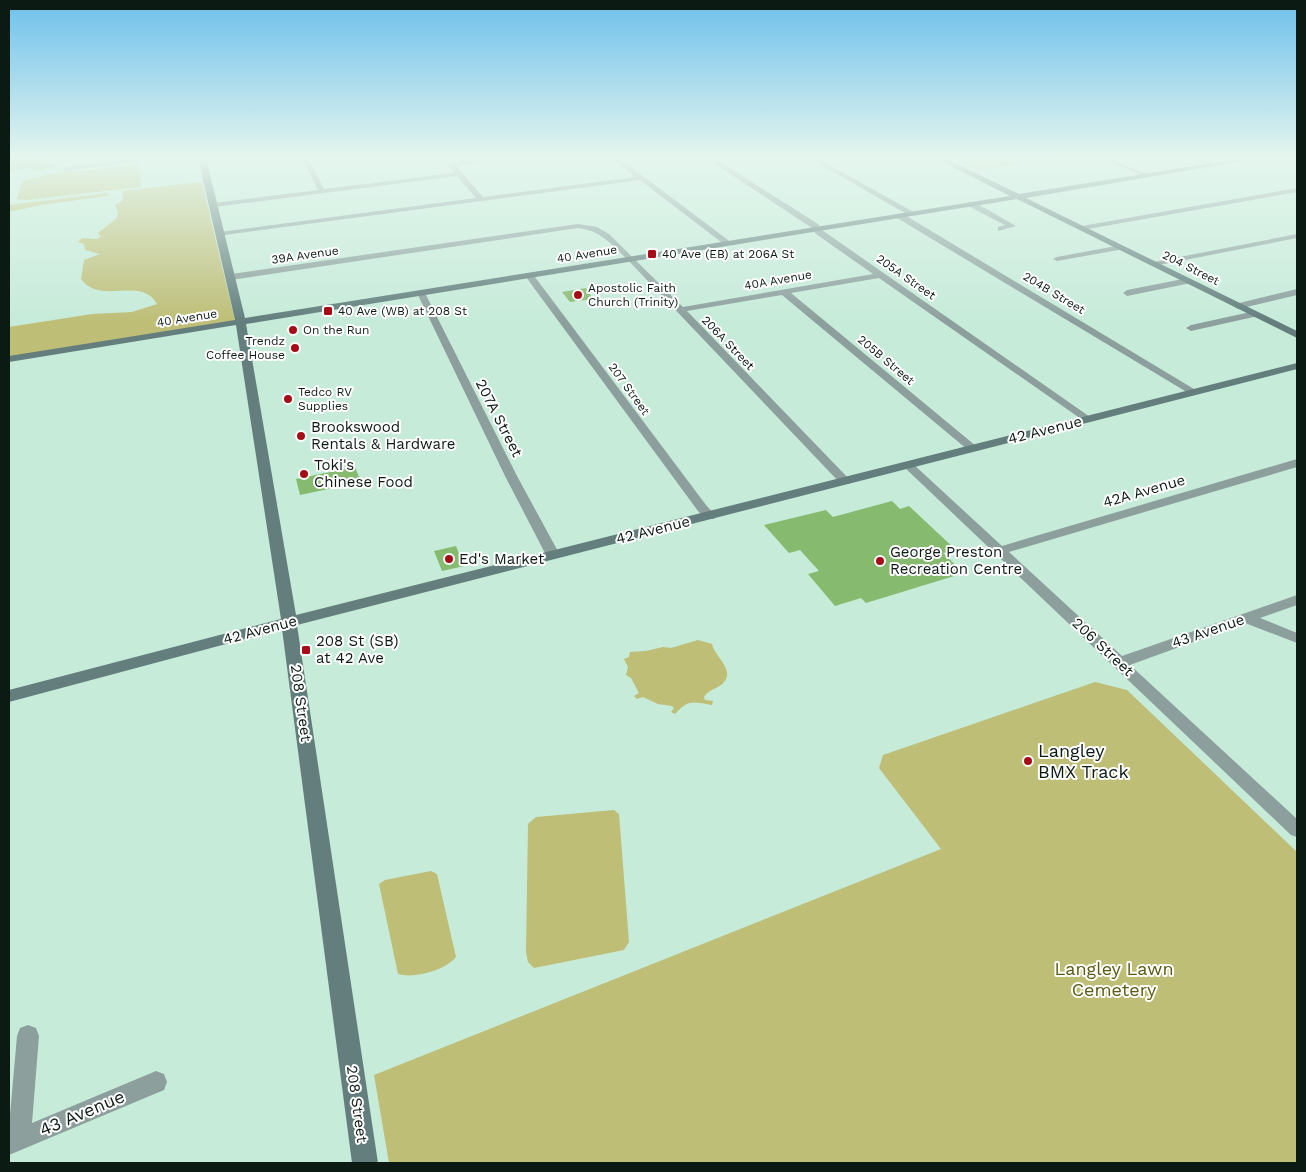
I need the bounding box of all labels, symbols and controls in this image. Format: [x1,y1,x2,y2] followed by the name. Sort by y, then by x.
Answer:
[556,242,618,266] street label: 40 Avenue
[270,243,340,267] street label: 39A Avenue
[662,247,794,261] place label: 40 Ave (EB) at 206A St
[646,248,658,260] marker: 40 Ave (EB) at 206A St
[1160,248,1222,288] street label: 204 Street
[874,251,938,303] street label: 205A Street
[743,267,813,293] street label: 40A Avenue
[1020,269,1088,317] street label: 204B Street
[588,281,678,309] place label: Apostolic Faith Church (Trinity)
[572,289,584,301] marker: Apostolic Faith Church (Trinity)
[338,304,467,318] place label: 40 Ave (WB) at 208 St
[322,305,334,317] marker: 40 Ave (WB) at 208 St
[156,306,218,330] street label: 40 Avenue
[699,313,757,373] street label: 206A Street
[303,323,369,337] place label: On the Run
[287,324,299,336] marker: On the Run
[855,332,917,388] street label: 205B Street
[206,334,285,362] place label: Trendz Coffee House
[289,342,301,354] marker: Trendz Coffee House
[605,360,653,418] street label: 207 Street
[472,376,527,461] street label: 207A Street
[298,385,352,413] place label: Tedco RV Supplies
[282,393,294,405] marker: Tedco RV Supplies
[1006,412,1084,448] street label: 42 Avenue
[311,418,456,453] place label: Brookswood Rentals & Hardware
[295,430,307,442] marker: Brookswood Rentals & Hardware
[314,456,413,491] place label: Toki's Chinese Food
[298,468,310,480] marker: Toki's Chinese Food
[1101,471,1187,511] street label: 42A Avenue
[614,512,692,548] street label: 42 Avenue
[890,543,1022,578] place label: George Preston Recreation Centre
[459,550,545,568] place label: Ed's Market
[443,553,455,565] marker: Ed's Market
[874,555,886,567] marker: George Preston Recreation Centre
[1169,610,1247,652] street label: 43 Avenue
[221,612,299,648] street label: 42 Avenue
[1069,614,1138,680] street label: 206 Street
[316,632,398,667] place label: 208 St (SB) at 42 Ave
[300,644,312,656] marker: 208 St (SB) at 42 Ave
[287,663,315,743] street label: 208 Street
[1038,740,1129,782] place label: Langley BMX Track
[1022,755,1034,767] marker: Langley BMX Track
[1054,958,1174,1000] park label: Langley Lawn Cemetery
[343,1064,371,1144] street label: 208 Street
[36,1085,128,1140] street label: 43 Avenue

